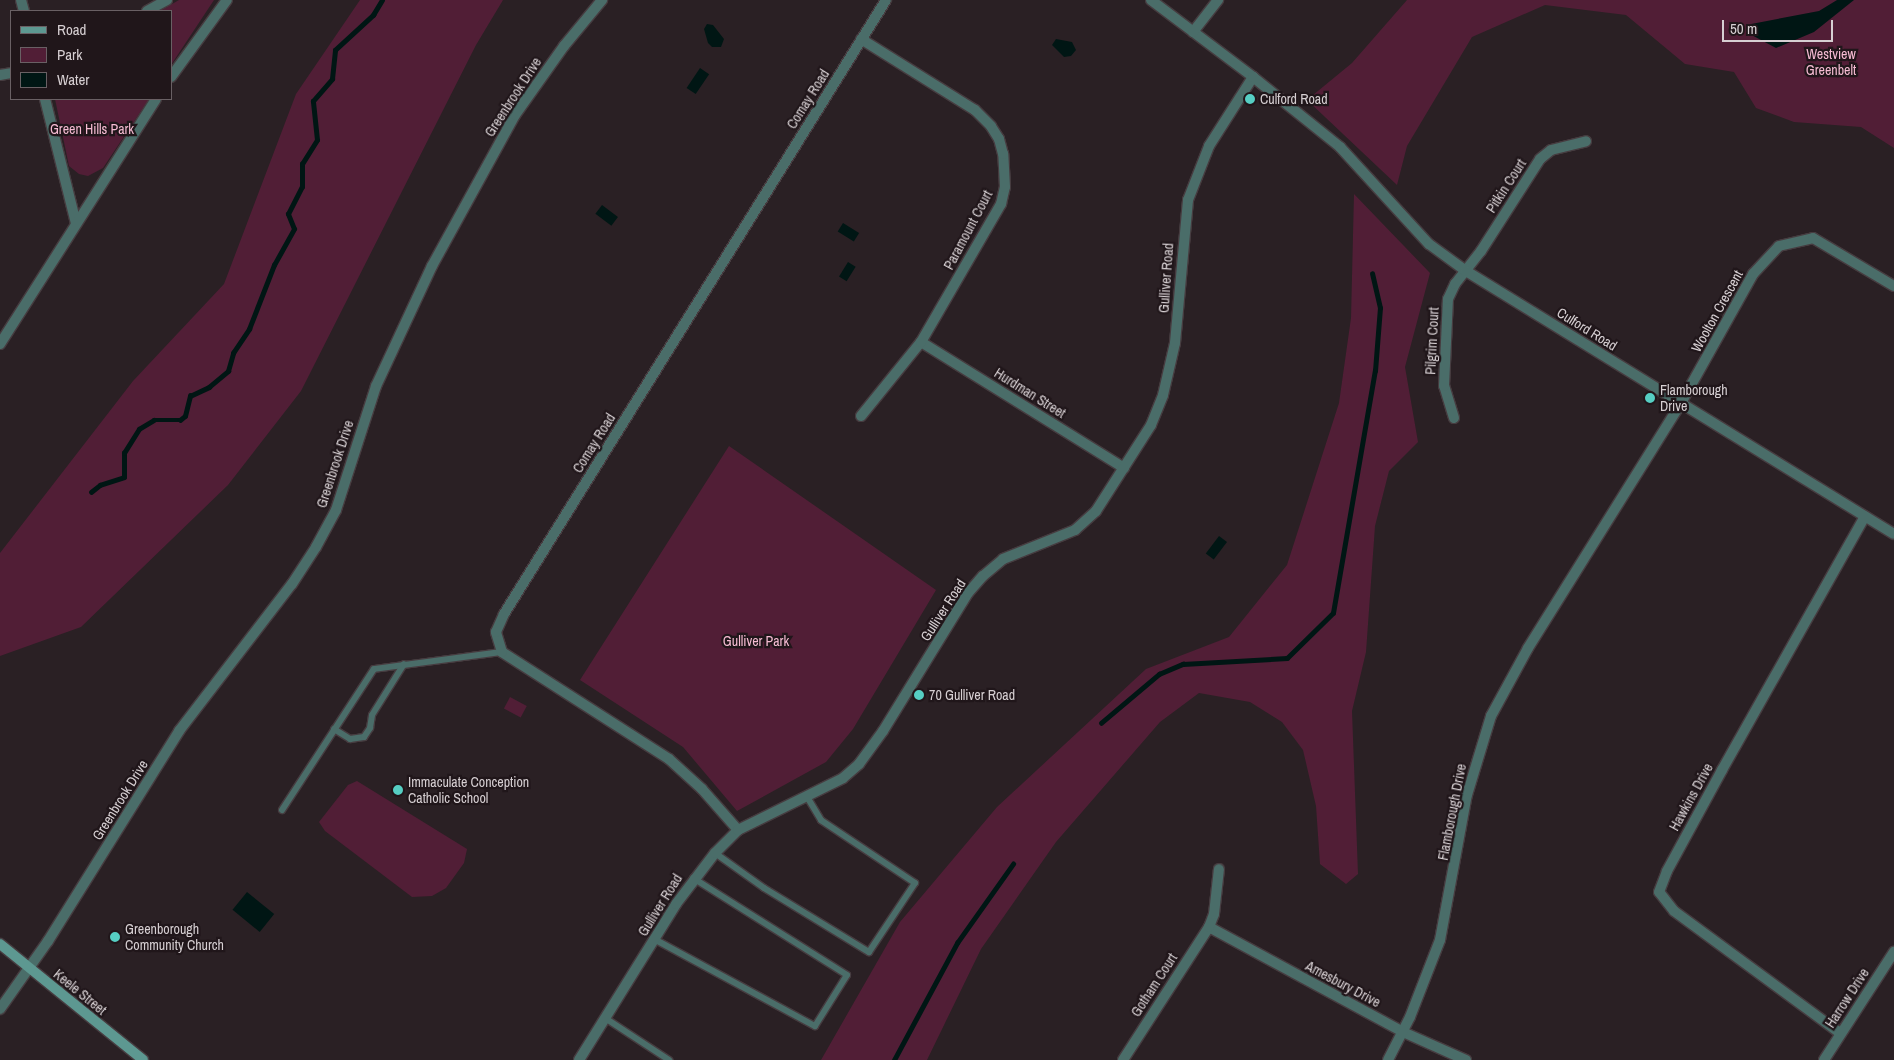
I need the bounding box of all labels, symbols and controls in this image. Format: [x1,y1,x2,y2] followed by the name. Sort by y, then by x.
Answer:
[10,10,172,100] legend
[1724,10,1835,42] scale bar
[1730,18,1757,39] text: 50 m
[57,19,86,40] text: Road
[57,44,82,65] text: Park
[1806,46,1856,78] park label: Westview Greenbelt
[481,54,545,140] street label: Greenbrook Drive
[783,66,833,132] street label: Comay Road
[57,69,89,90] text: Water
[1260,91,1328,107] place label: Culford Road
[1244,93,1256,105] marker: Culford Road
[50,121,134,137] park label: Green Hills Park
[1482,156,1530,216] street label: Pitkin Court
[940,187,996,273] street label: Paramount Court
[1155,242,1177,314] street label: Gulliver Road
[1688,267,1746,355] street label: Woolton Crescent
[1554,304,1620,354] street label: Culford Road
[1422,307,1442,375] street label: Pilgrim Court
[991,364,1069,422] street label: Hurdman Street
[1660,382,1728,414] place label: Flamborough Drive
[1644,392,1656,404] marker: Flamborough Drive
[569,410,619,476] street label: Comay Road
[313,418,357,510] street label: Greenbrook Drive
[917,576,969,644] street label: Gulliver Road
[723,633,789,649] park label: Gulliver Park
[929,687,1015,703] place label: 70 Gulliver Road
[913,689,925,701] marker: 70 Gulliver Road
[89,757,151,843] street label: Greenbrook Drive
[1666,760,1716,834] street label: Hawkins Drive
[1434,762,1470,862] street label: Flamborough Drive
[408,774,529,806] place label: Immaculate Conception Catholic School
[392,784,404,796] marker: Immaculate Conception Catholic School
[634,871,686,939] street label: Gulliver Road
[125,921,224,954] place label: Greenborough Community Church
[109,931,121,943] marker: Greenborough Community Church
[1127,950,1181,1020] street label: Gotham Court
[1303,957,1383,1011] street label: Amesbury Drive
[1822,965,1872,1031] street label: Harrow Drive
[50,966,110,1018] street label: Keele Street

